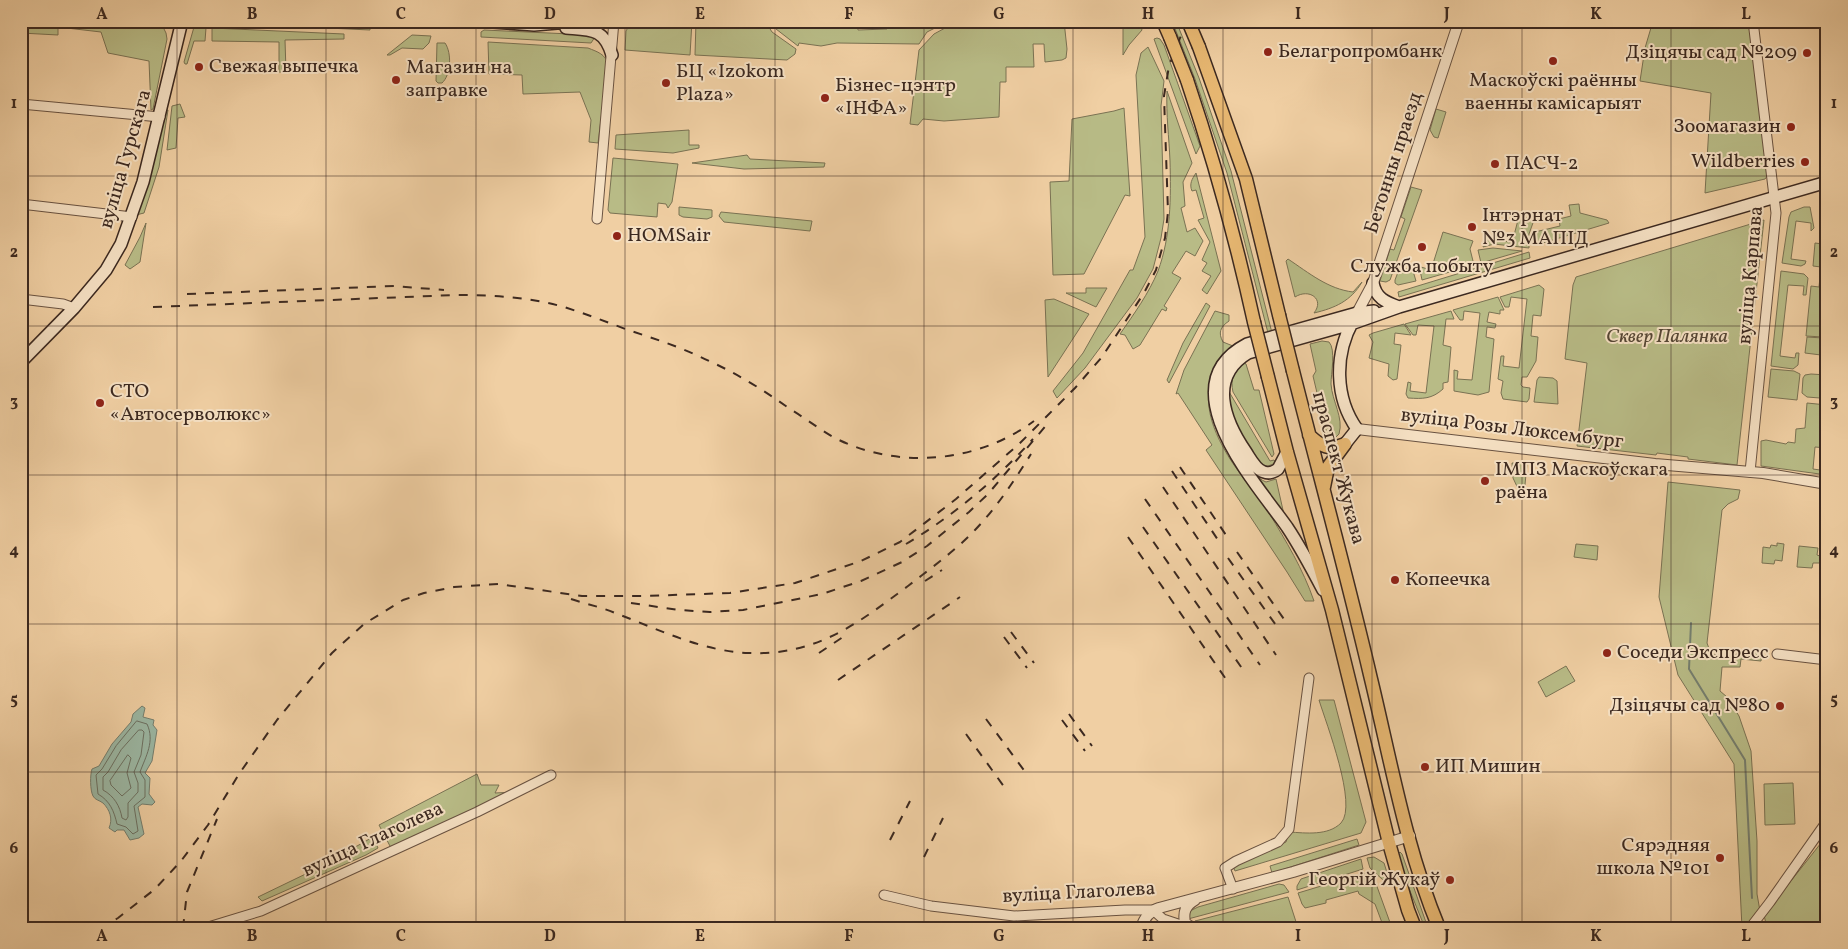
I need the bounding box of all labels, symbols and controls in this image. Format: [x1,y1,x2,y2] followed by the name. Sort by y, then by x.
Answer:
[96,4,108,26] text: A
[247,4,258,26] text: B
[396,4,406,26] text: C
[544,4,556,26] text: D
[695,4,705,26] text: E
[844,4,854,26] text: F
[993,4,1005,26] text: G
[1142,4,1154,26] text: H
[1295,4,1301,26] text: I
[1443,4,1450,26] text: J
[1590,4,1602,26] text: K
[1741,4,1751,26] text: L
[1278,38,1442,66] place label: Белагропромбанк
[1625,39,1797,67] place label: Дзіцячы сад №209
[1262,46,1274,58] marker: Белагропромбанк
[1801,47,1813,59] marker: Дзіцячы сад №209
[209,53,359,81] place label: Свежая выпечка
[406,54,512,105] place label: Магазин на заправке
[1547,55,1559,67] marker: Маскоўскі раённы ваенны камісарыят
[676,58,784,109] place label: БЦ «Izokom Plaza»
[193,61,205,73] marker: Свежая выпечка
[1465,67,1641,118] place label: Маскоўскі раённы ваенны камісарыят
[835,72,956,123] place label: Бізнес-цэнтр «ІНФА»
[390,74,402,86] marker: Магазин на заправке
[660,77,672,89] marker: БЦ «Izokom Plaza»
[93,86,159,232] street label: вуліца Гурскага
[1358,89,1430,237] street label: Бетонны праезд
[819,92,831,104] marker: Бізнес-цэнтр «ІНФА»
[11,93,17,115] text: 1
[1831,93,1837,115] text: 1
[1673,113,1781,141] place label: Зоомагазин
[1785,121,1797,133] marker: Зоомагазин
[1691,148,1795,176] place label: Wildberries
[1505,150,1578,178] place label: ПАСЧ-2
[1799,156,1811,168] marker: Wildberries
[1489,158,1501,170] marker: ПАСЧ-2
[1482,202,1589,253] place label: Інтэрнат №3 МАПІД
[1731,205,1771,345] street label: вуліца Карпава
[1466,221,1478,233] marker: Інтэрнат №3 МАПІД
[627,222,711,250] place label: HOMSair
[611,230,623,242] marker: HOMSair
[1416,241,1428,253] marker: Служба побыту
[10,242,18,264] text: 2
[1830,242,1838,264] text: 2
[1351,253,1494,281] place label: Служба побыту
[1606,323,1728,351] park label: Сквер Палянка
[110,378,271,429] place label: СТО «Автосерволюкс»
[1304,388,1372,548] street label: праспект Жукава
[10,391,18,413] text: 3
[1830,391,1838,413] text: 3
[94,397,106,409] marker: СТО «Автосерволюкс»
[1399,401,1625,457] street label: вуліца Розы Люксембург
[1495,456,1668,507] place label: ІМПЗ Маскоўскага раёна
[1479,475,1491,487] marker: ІМПЗ Маскоўскага раёна
[9,540,19,562] text: 4
[1829,540,1839,562] text: 4
[1405,566,1490,594] place label: Копеечка
[1389,574,1401,586] marker: Копеечка
[1617,639,1769,667] place label: Соседи Экспресс
[1601,647,1613,659] marker: Соседи Экспресс
[10,689,18,711] text: 5
[1830,689,1838,711] text: 5
[1609,692,1770,720] place label: Дзіцячы сад №80
[1774,700,1786,712] marker: Дзіцячы сад №80
[1435,753,1541,781] place label: ИП Мишин
[1419,761,1431,773] marker: ИП Мишин
[298,795,448,885] street label: вуліца Глаголева
[1597,832,1710,883] place label: Сярэдняя школа №101
[10,838,19,860] text: 6
[1830,838,1839,860] text: 6
[1714,852,1726,864] marker: Сярэдняя школа №101
[1308,866,1440,894] place label: Георгій Жукаў
[1444,874,1456,886] marker: Георгій Жукаў
[1002,875,1156,911] street label: вуліца Глаголева
[96,926,108,948] text: A
[247,926,258,948] text: B
[396,926,406,948] text: C
[544,926,556,948] text: D
[695,926,705,948] text: E
[844,926,854,948] text: F
[993,926,1005,948] text: G
[1142,926,1154,948] text: H
[1295,926,1301,948] text: I
[1443,926,1450,948] text: J
[1590,926,1602,948] text: K
[1741,926,1751,948] text: L

